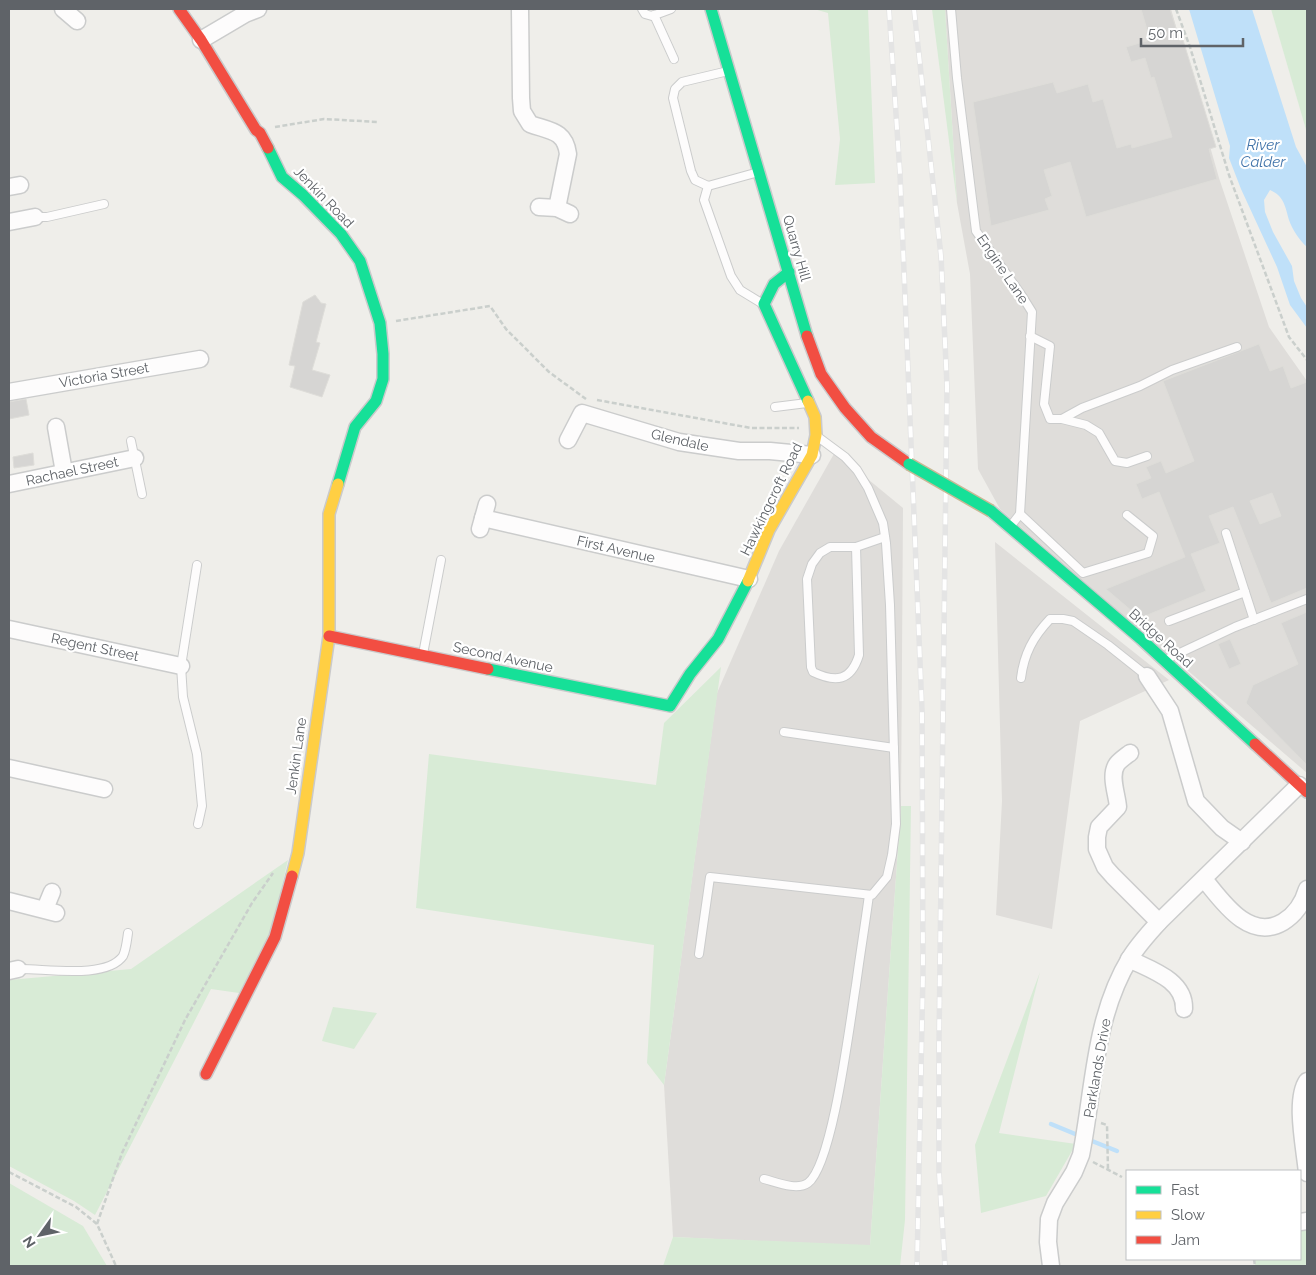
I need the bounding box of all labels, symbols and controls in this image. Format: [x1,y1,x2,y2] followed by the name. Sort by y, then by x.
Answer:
[1141,15,1244,47] scale bar
[1148,24,1183,42] text: 50 m
[1241,136,1286,171] water label: River Calder
[291,163,357,231] street label: Jenkin Road
[780,213,814,283] street label: Quarry Hill
[974,231,1032,307] street label: Engine Lane
[58,359,151,391] street label: Victoria Street
[650,426,710,454] street label: Glendale
[737,440,805,558] street label: Hawkingcroft Road
[24,453,120,489] street label: Rachael Street
[575,532,657,566] street label: First Avenue
[1126,605,1196,671] street label: Bridge Road
[50,630,141,664] street label: Regent Street
[452,639,554,675] street label: Second Avenue
[283,717,309,795] street label: Jenkin Lane
[1080,1017,1114,1119] street label: Parklands Drive
[1126,1170,1301,1260] legend
[1171,1181,1199,1199] text: Fast
[1171,1206,1205,1224] text: Slow
[15,1210,65,1260] north arrow
[1171,1231,1200,1249] text: Jam
[19,1233,39,1251] text: N

